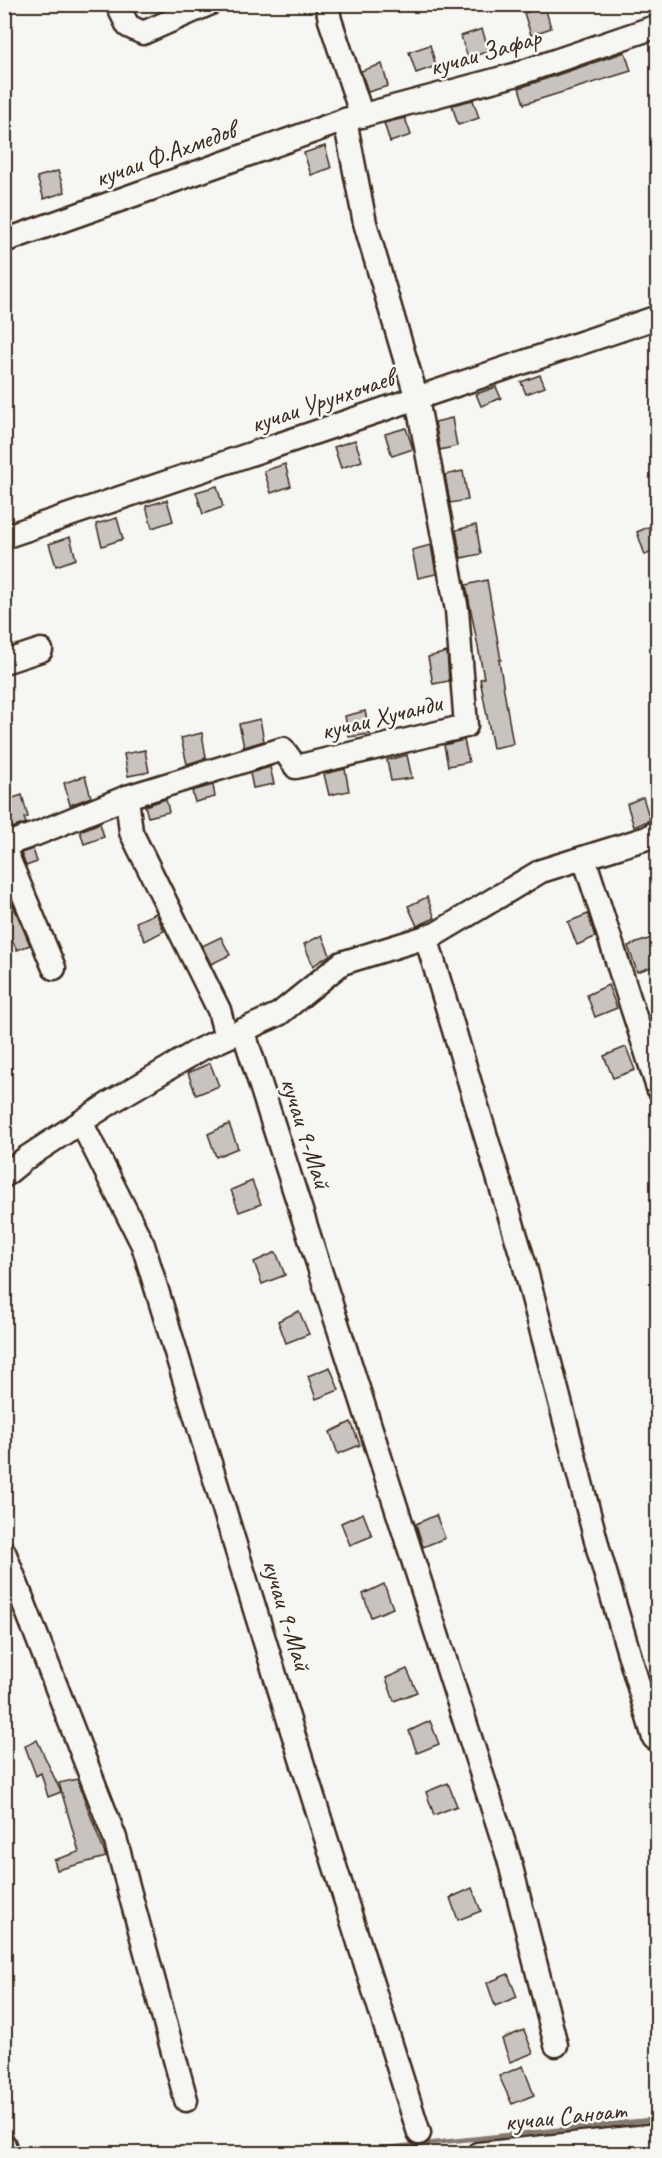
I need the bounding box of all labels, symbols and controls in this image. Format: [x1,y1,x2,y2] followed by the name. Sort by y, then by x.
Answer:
[425,20,546,84] street label: кучаи Зафар
[90,111,246,195] street label: кучаи Ф.Ахмедов
[246,359,404,441] street label: кучаи Урунхочаев
[317,685,447,748] street label: кучаи Хучанди
[273,1073,340,1195] street label: кучаи 9-Май
[254,1555,320,1677] street label: кучаи 9-Май
[503,2093,629,2139] street label: кучаи Саноат

